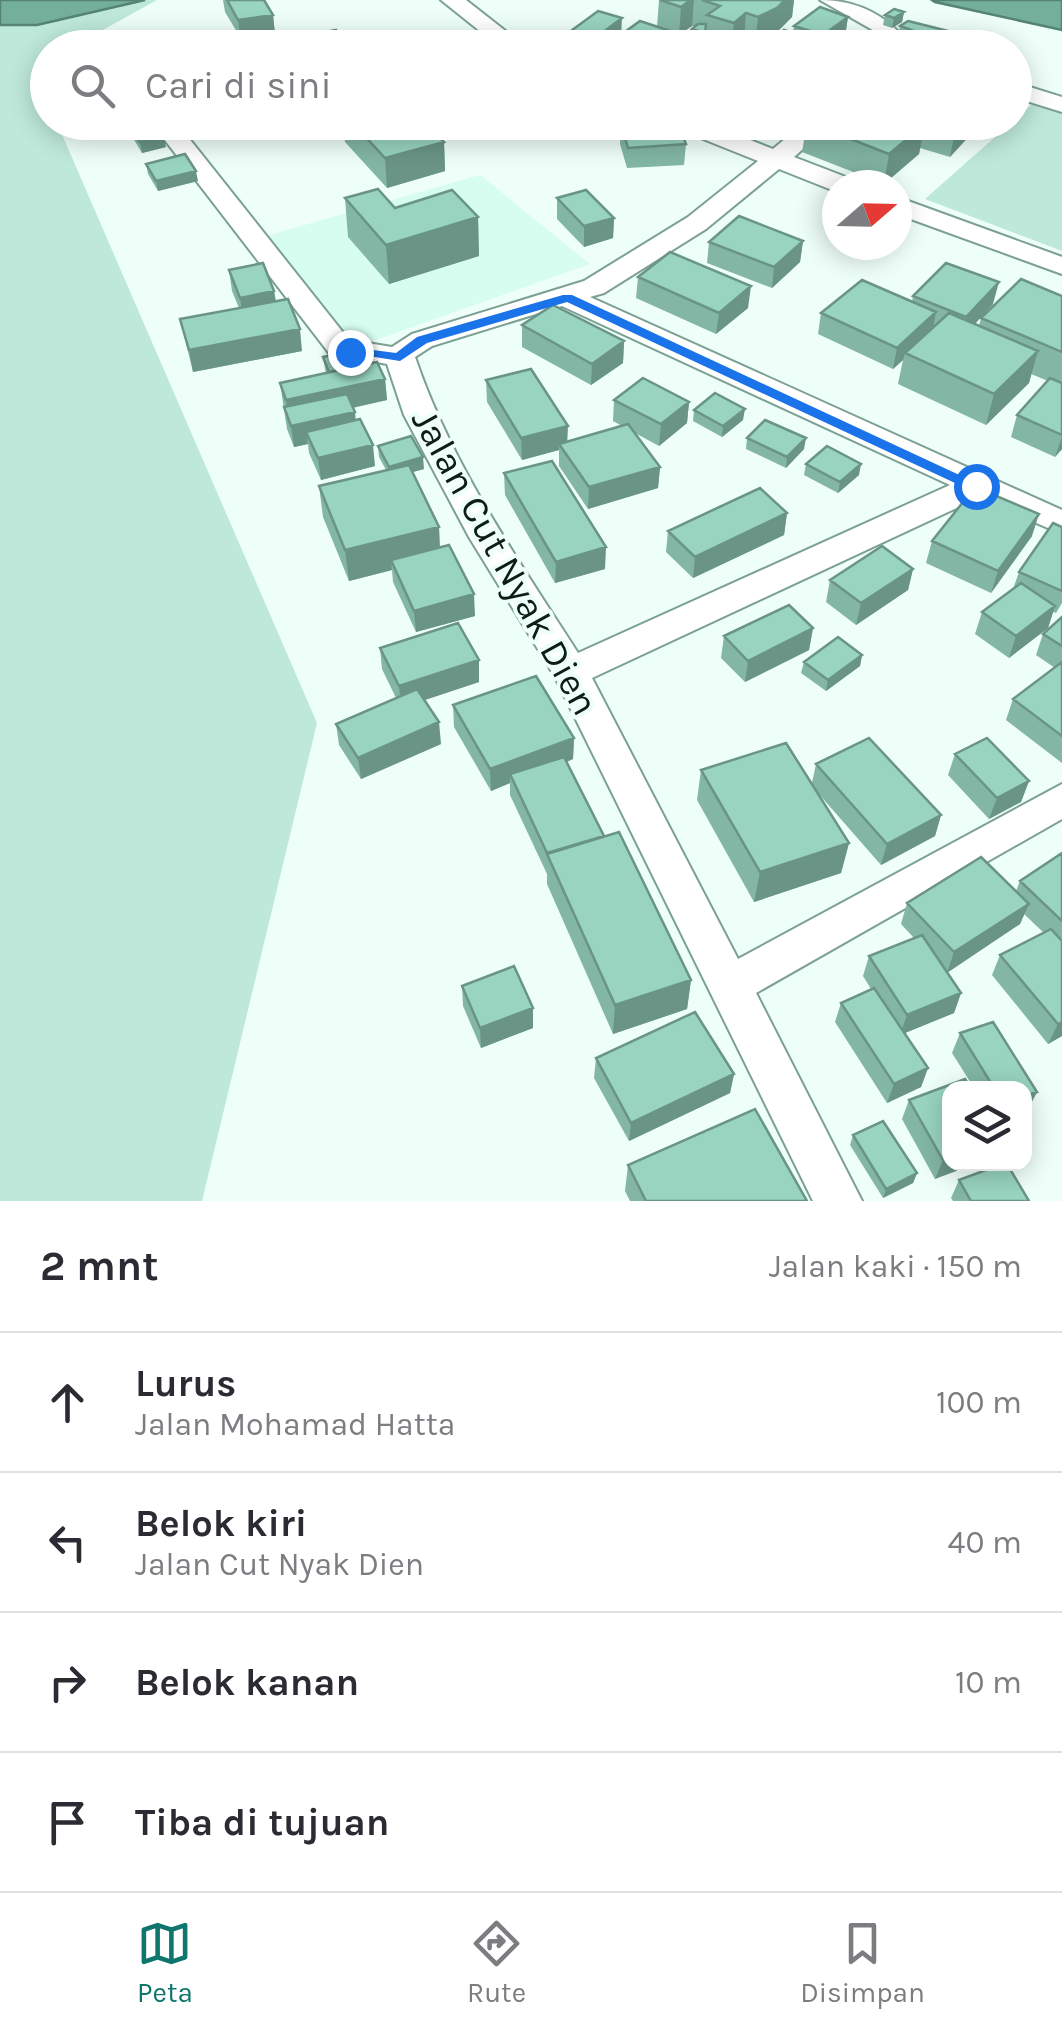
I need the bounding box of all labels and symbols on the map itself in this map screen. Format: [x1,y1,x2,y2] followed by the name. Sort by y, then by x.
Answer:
[822,170,912,260] north arrow
[328,330,374,376] route end
[402,401,608,723] street label: Jalan Cut Nyak Dien
[954,464,1000,510] route start

